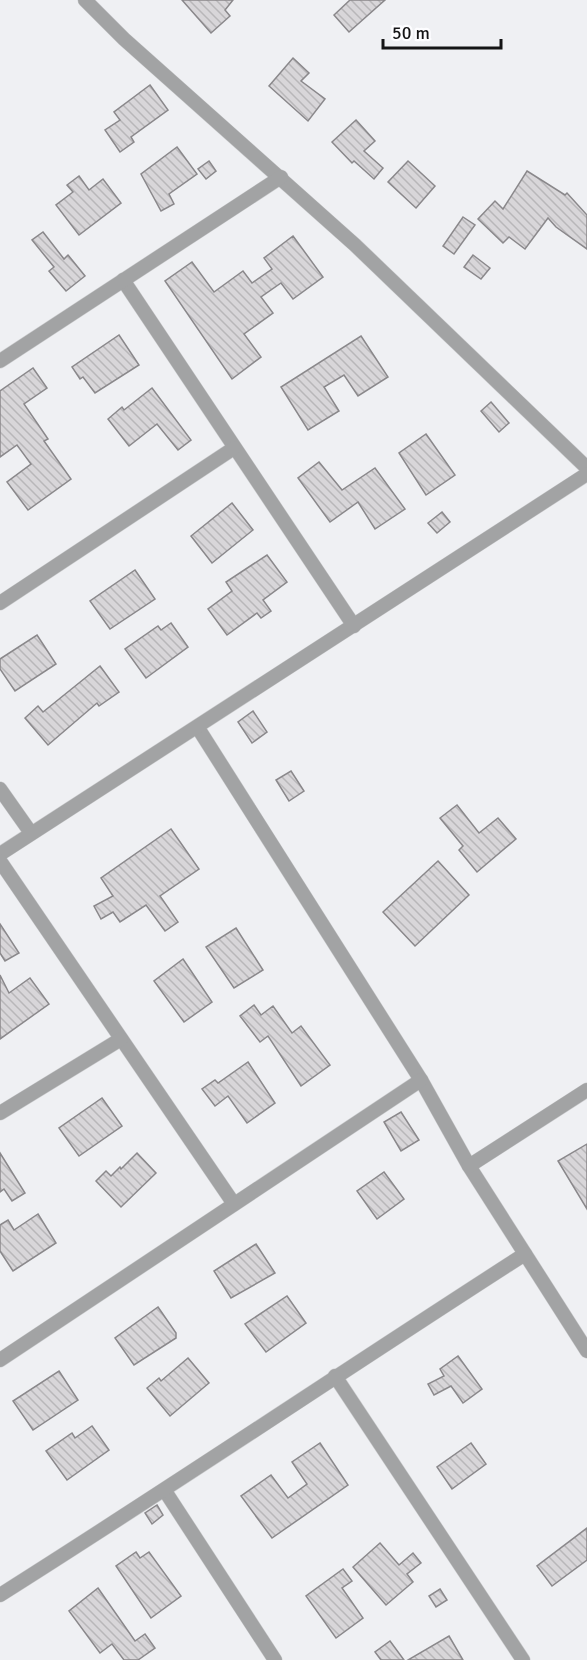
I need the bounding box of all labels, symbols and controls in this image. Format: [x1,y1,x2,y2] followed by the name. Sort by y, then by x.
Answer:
[383,12,502,50] scale bar
[392,22,430,44] text: 50 m

